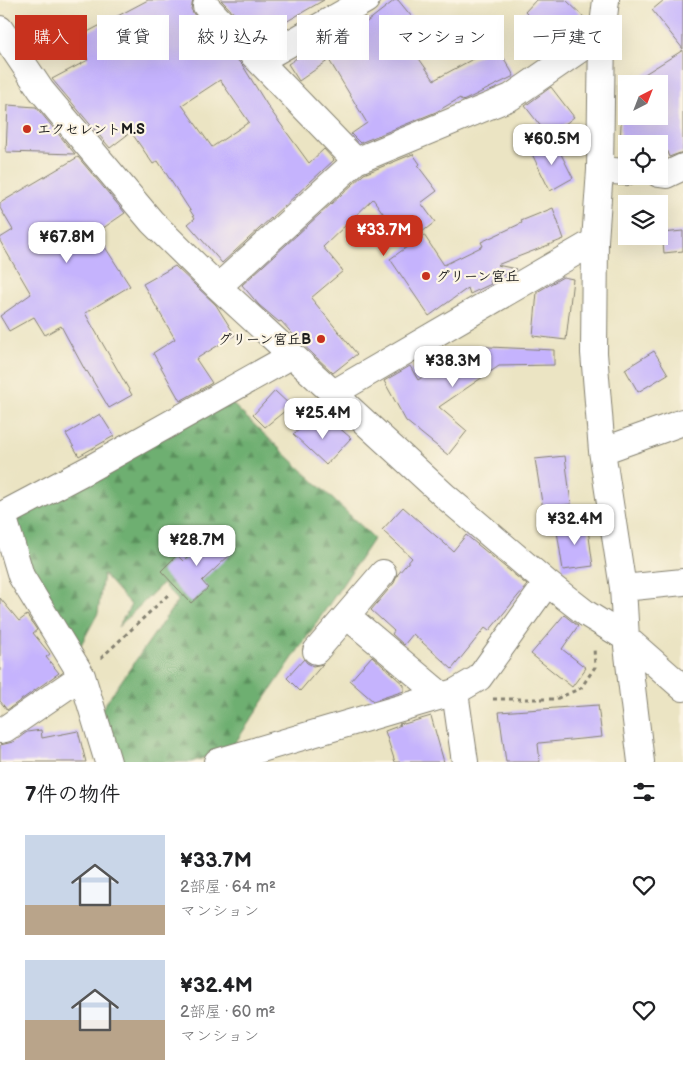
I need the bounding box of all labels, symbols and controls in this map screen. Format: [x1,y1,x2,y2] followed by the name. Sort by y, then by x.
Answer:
[15,15,87,60] chip: 購入
[97,15,169,60] chip: 賃貸
[179,15,287,60] chip: 絞り込み
[297,15,369,60] chip: 新着
[379,15,504,60] chip: マンション
[514,15,622,60] chip: 一戸建て
[618,75,668,125] north arrow
[618,75,668,245] map controls
[37,121,145,138] place label: エクセレントM.S
[21,123,33,135] marker: エクセレントM.S
[511,124,593,166] pin: ¥60.5M
[524,130,580,149] text: ¥60.5M
[618,135,668,185] button: locate
[618,195,668,245] button: layers
[343,214,425,257] pin: ¥33.7M
[357,221,411,240] text: ¥33.7M
[26,222,108,264] pin: ¥67.8M
[39,228,95,247] text: ¥67.8M
[436,268,519,285] place label: グリーン宮丘
[420,270,432,282] marker: グリーン宮丘
[218,331,311,348] place label: グリーン宮丘B
[315,333,327,345] marker: グリーン宮丘B
[412,346,494,388] pin: ¥38.3M
[425,352,481,371] text: ¥38.3M
[282,398,364,440] pin: ¥25.4M
[295,404,351,423] text: ¥25.4M
[534,504,616,546] pin: ¥32.4M
[547,510,603,529] text: ¥32.4M
[156,524,238,567] pin: ¥28.7M
[169,531,225,550] text: ¥28.7M
[630,778,658,806] icon: filters
[25,782,121,807] text: 7件の物件
[180,848,252,873] text: ¥33.7M
[65,855,125,915] icon: home
[630,871,658,899] icon: heart
[180,878,276,897] text: 2部屋 · 64 m²
[180,902,259,921] text: マンション
[180,973,253,998] text: ¥32.4M
[65,980,125,1040] icon: home
[630,996,658,1024] icon: heart
[180,1003,276,1022] text: 2部屋 · 60 m²
[180,1027,259,1046] text: マンション

